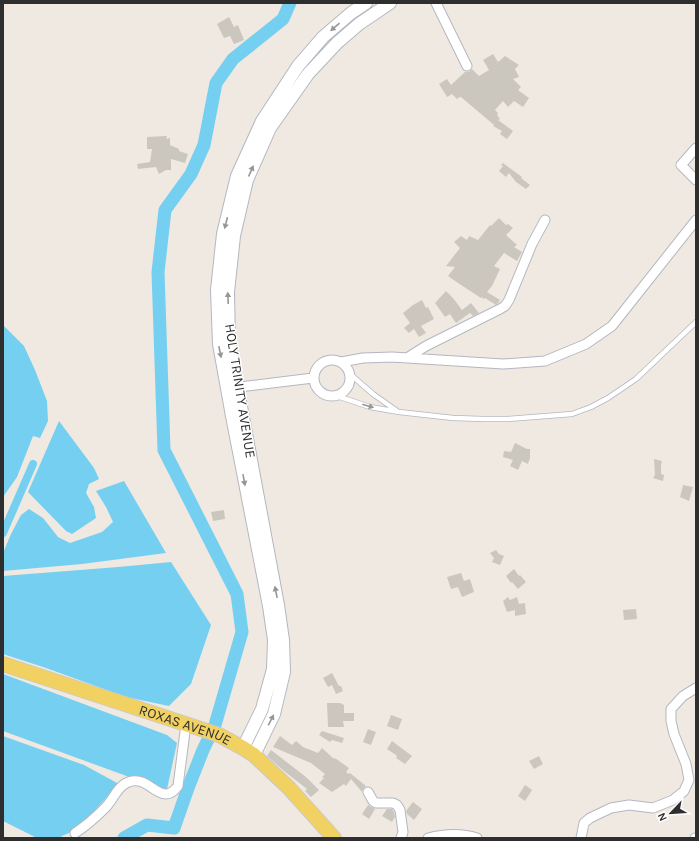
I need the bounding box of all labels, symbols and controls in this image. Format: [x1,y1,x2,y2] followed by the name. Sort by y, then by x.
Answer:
[330,22,340,32] one-way arrow
[248,166,254,177] one-way arrow
[222,217,228,229] one-way arrow
[225,291,231,304] one-way arrow
[221,323,259,459] street label: HOLY TRINITY AVENUE
[218,346,224,358] one-way arrow
[362,403,374,409] one-way arrow
[242,474,248,486] one-way arrow
[272,586,278,598] one-way arrow
[137,701,234,749] street label: ROXAS AVENUE
[268,714,275,726] one-way arrow
[651,793,691,833] north arrow
[655,811,670,823] text: N

